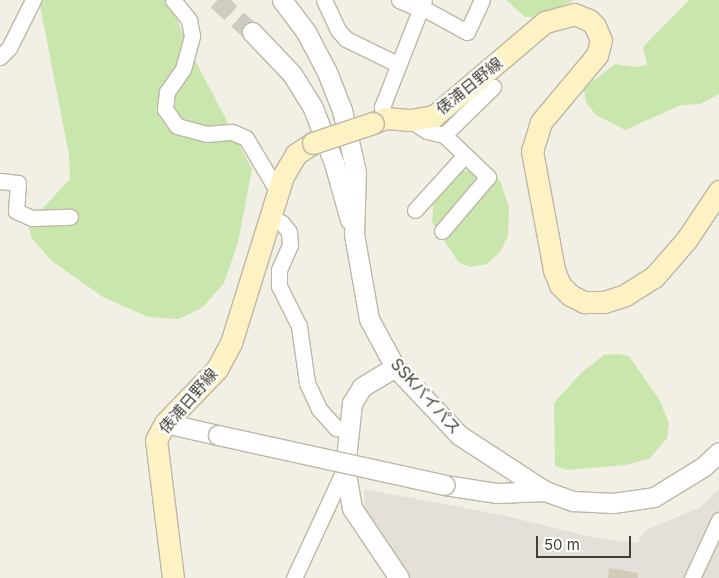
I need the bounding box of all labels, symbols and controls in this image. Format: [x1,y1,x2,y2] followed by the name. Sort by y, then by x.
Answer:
[432,53,506,119] street label: 俵浦日野線
[387,354,465,438] street label: SSKバイパス
[155,365,221,437] street label: 俵浦日野線
[539,526,634,558] scale bar
[544,535,580,554] text: 50 m

